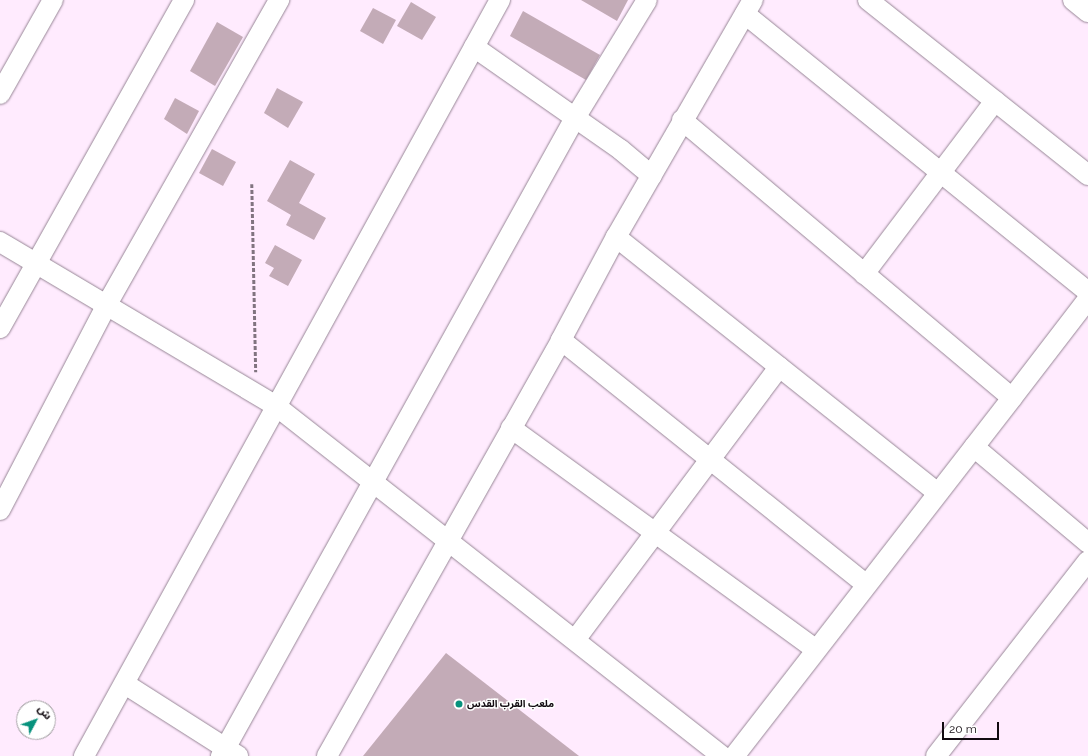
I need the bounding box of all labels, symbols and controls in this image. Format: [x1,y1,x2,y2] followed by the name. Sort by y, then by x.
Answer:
[467,698,554,710] place label: ملعب القرب القدس
[454,699,464,709] marker: ملعب القرب القدس
[16,700,56,740] north arrow
[35,702,55,722] text: ش
[944,714,1001,740] scale bar
[949,722,977,736] text: 20 m

